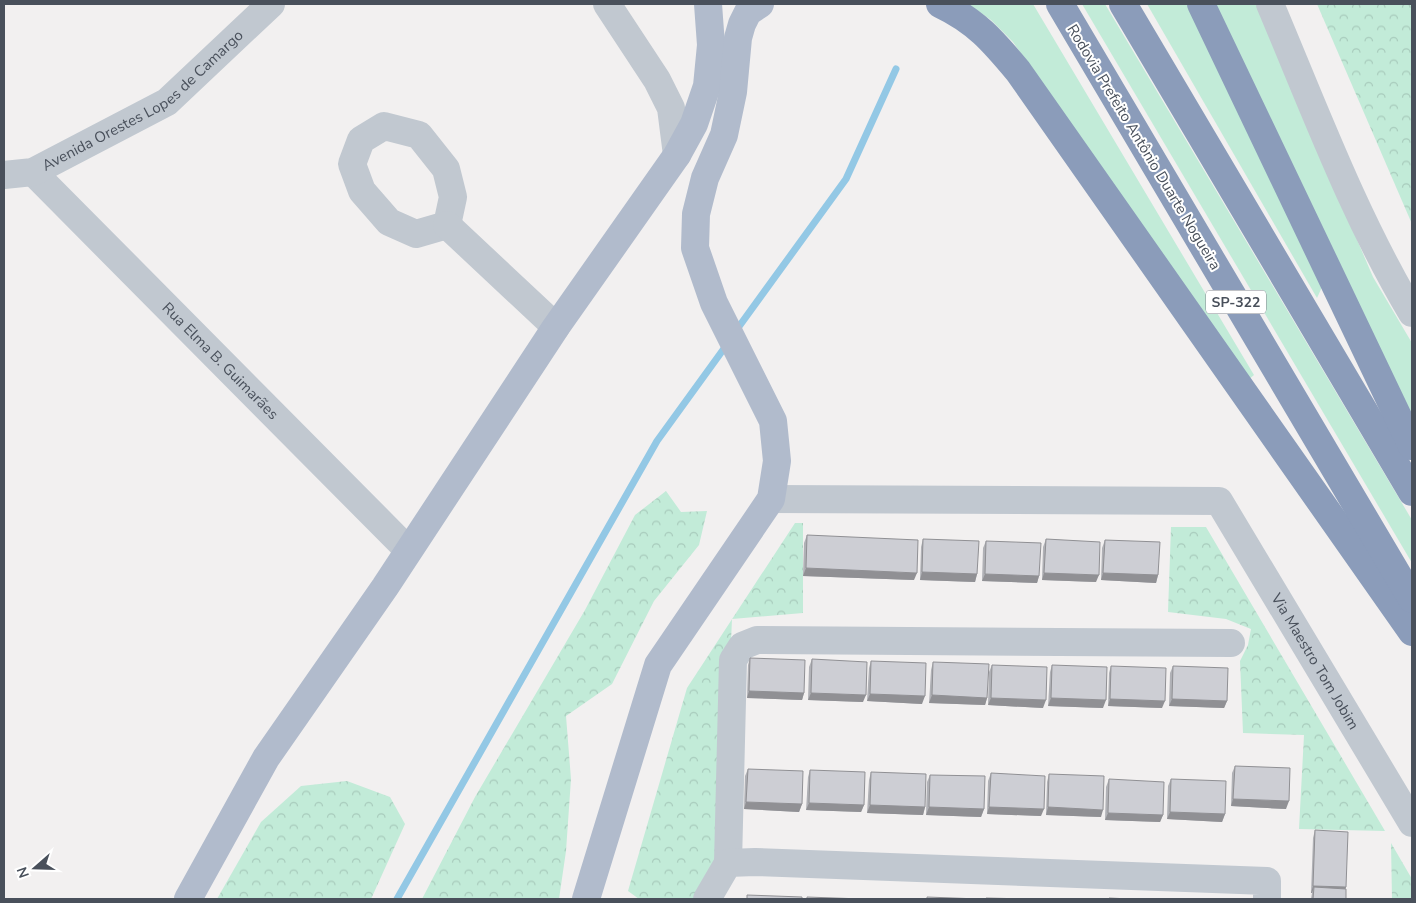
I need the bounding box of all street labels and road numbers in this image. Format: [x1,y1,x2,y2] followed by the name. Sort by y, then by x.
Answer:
[1063,20,1225,274] street label: Rodovia Prefeito Antônio Duarte Nogueira
[39,25,247,176] street label: Avenida Orestes Lopes de Camargo
[1206,290,1266,314] road number: SP-322
[158,298,283,424] street label: Rua Elma B. Guimarães
[1266,589,1364,733] street label: Via Maestro Tom Jobim

